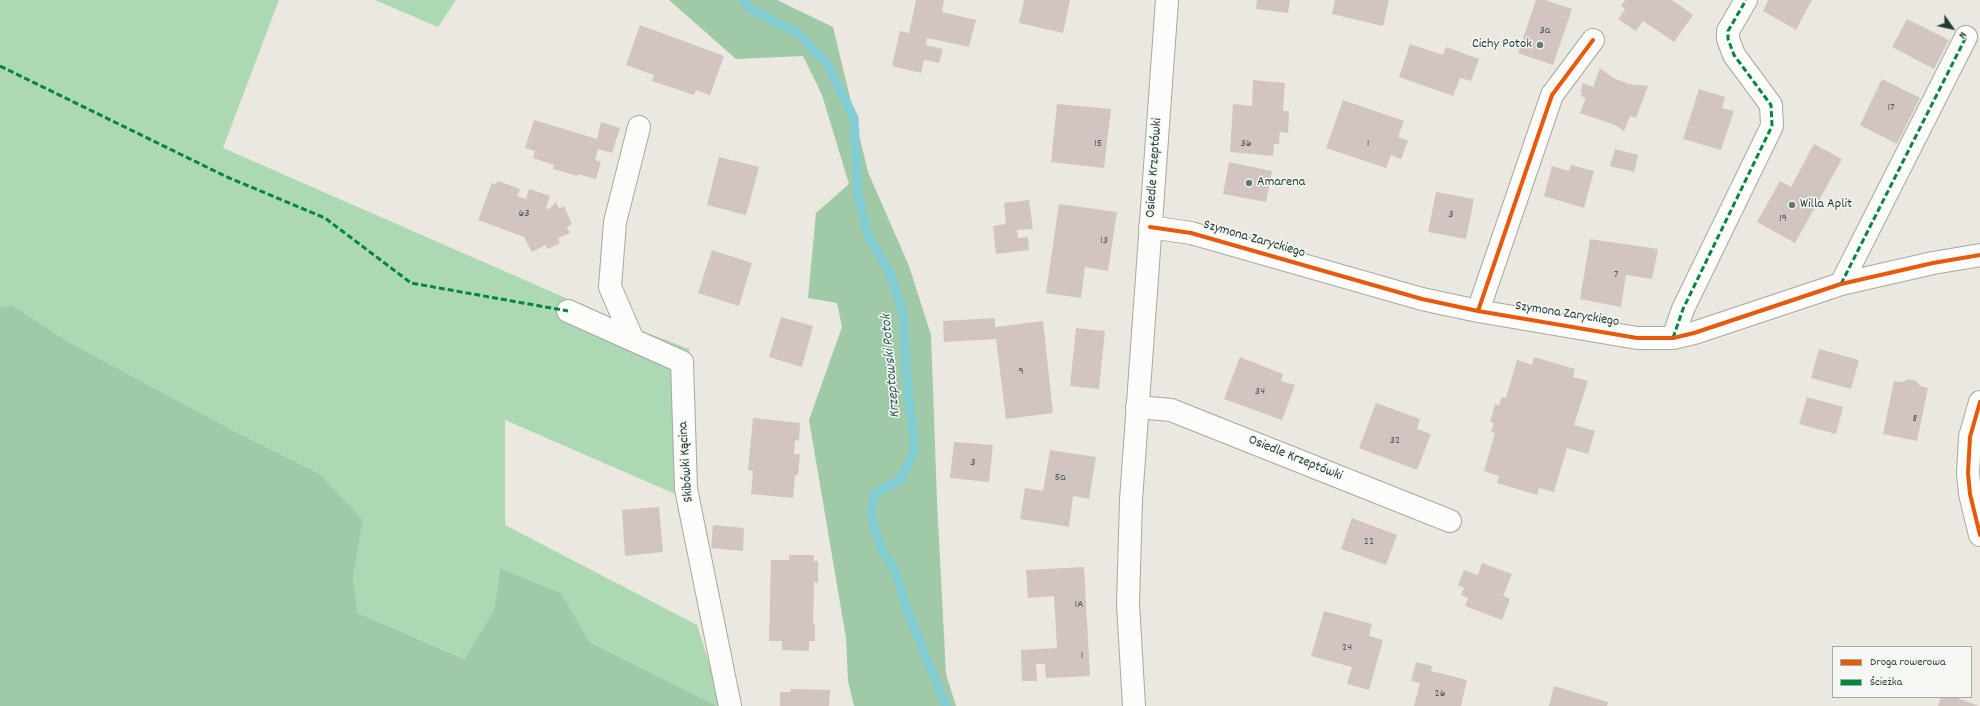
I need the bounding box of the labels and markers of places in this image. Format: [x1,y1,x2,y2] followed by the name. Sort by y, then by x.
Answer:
[1472,37,1532,53] place label: Cichy Potok
[1535,40,1545,50] marker: Cichy Potok
[1257,175,1305,191] place label: Amarena
[1244,178,1254,188] marker: Amarena
[1800,197,1852,213] place label: Willa Aplit
[1787,200,1797,210] marker: Willa Aplit

